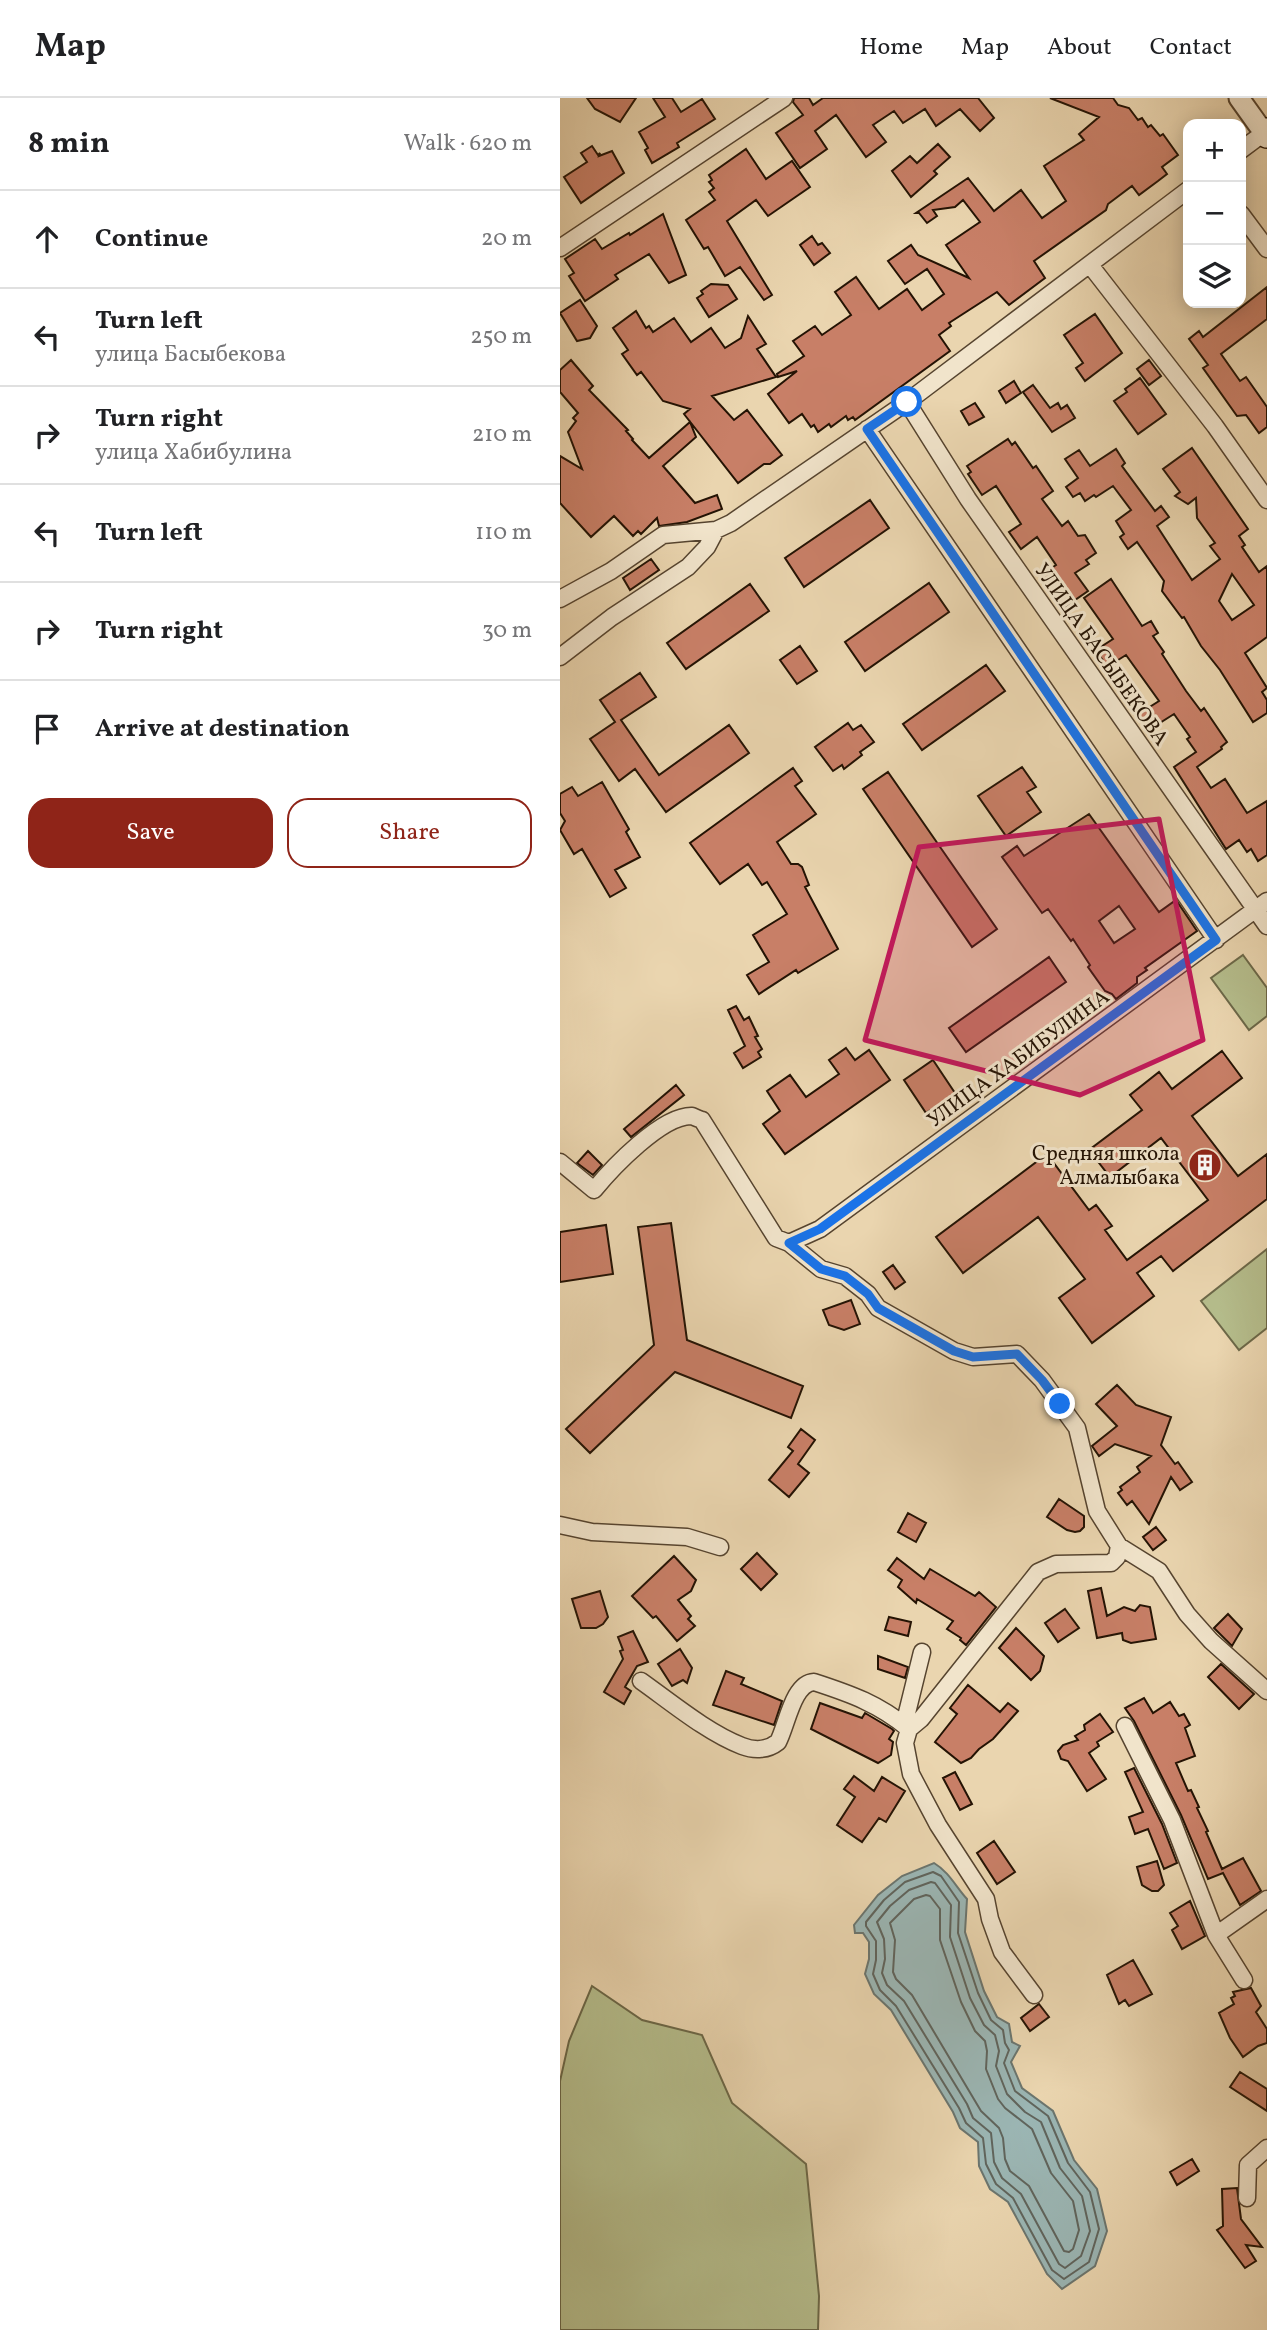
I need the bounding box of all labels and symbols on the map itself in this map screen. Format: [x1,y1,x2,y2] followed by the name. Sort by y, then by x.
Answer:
[891,386,922,417] route start
[1027,558,1175,752] street label: УЛИЦА БАСЫБЕКОВА
[922,983,1116,1135] street label: УЛИЦА ХАБИБУЛИНА
[1032,1140,1180,1193] place label: Средняя школа Алмалыбака
[1186,1146,1224,1184] building icon: Средняя школа Алмалыбака
[1044,1388,1075,1419] route end

